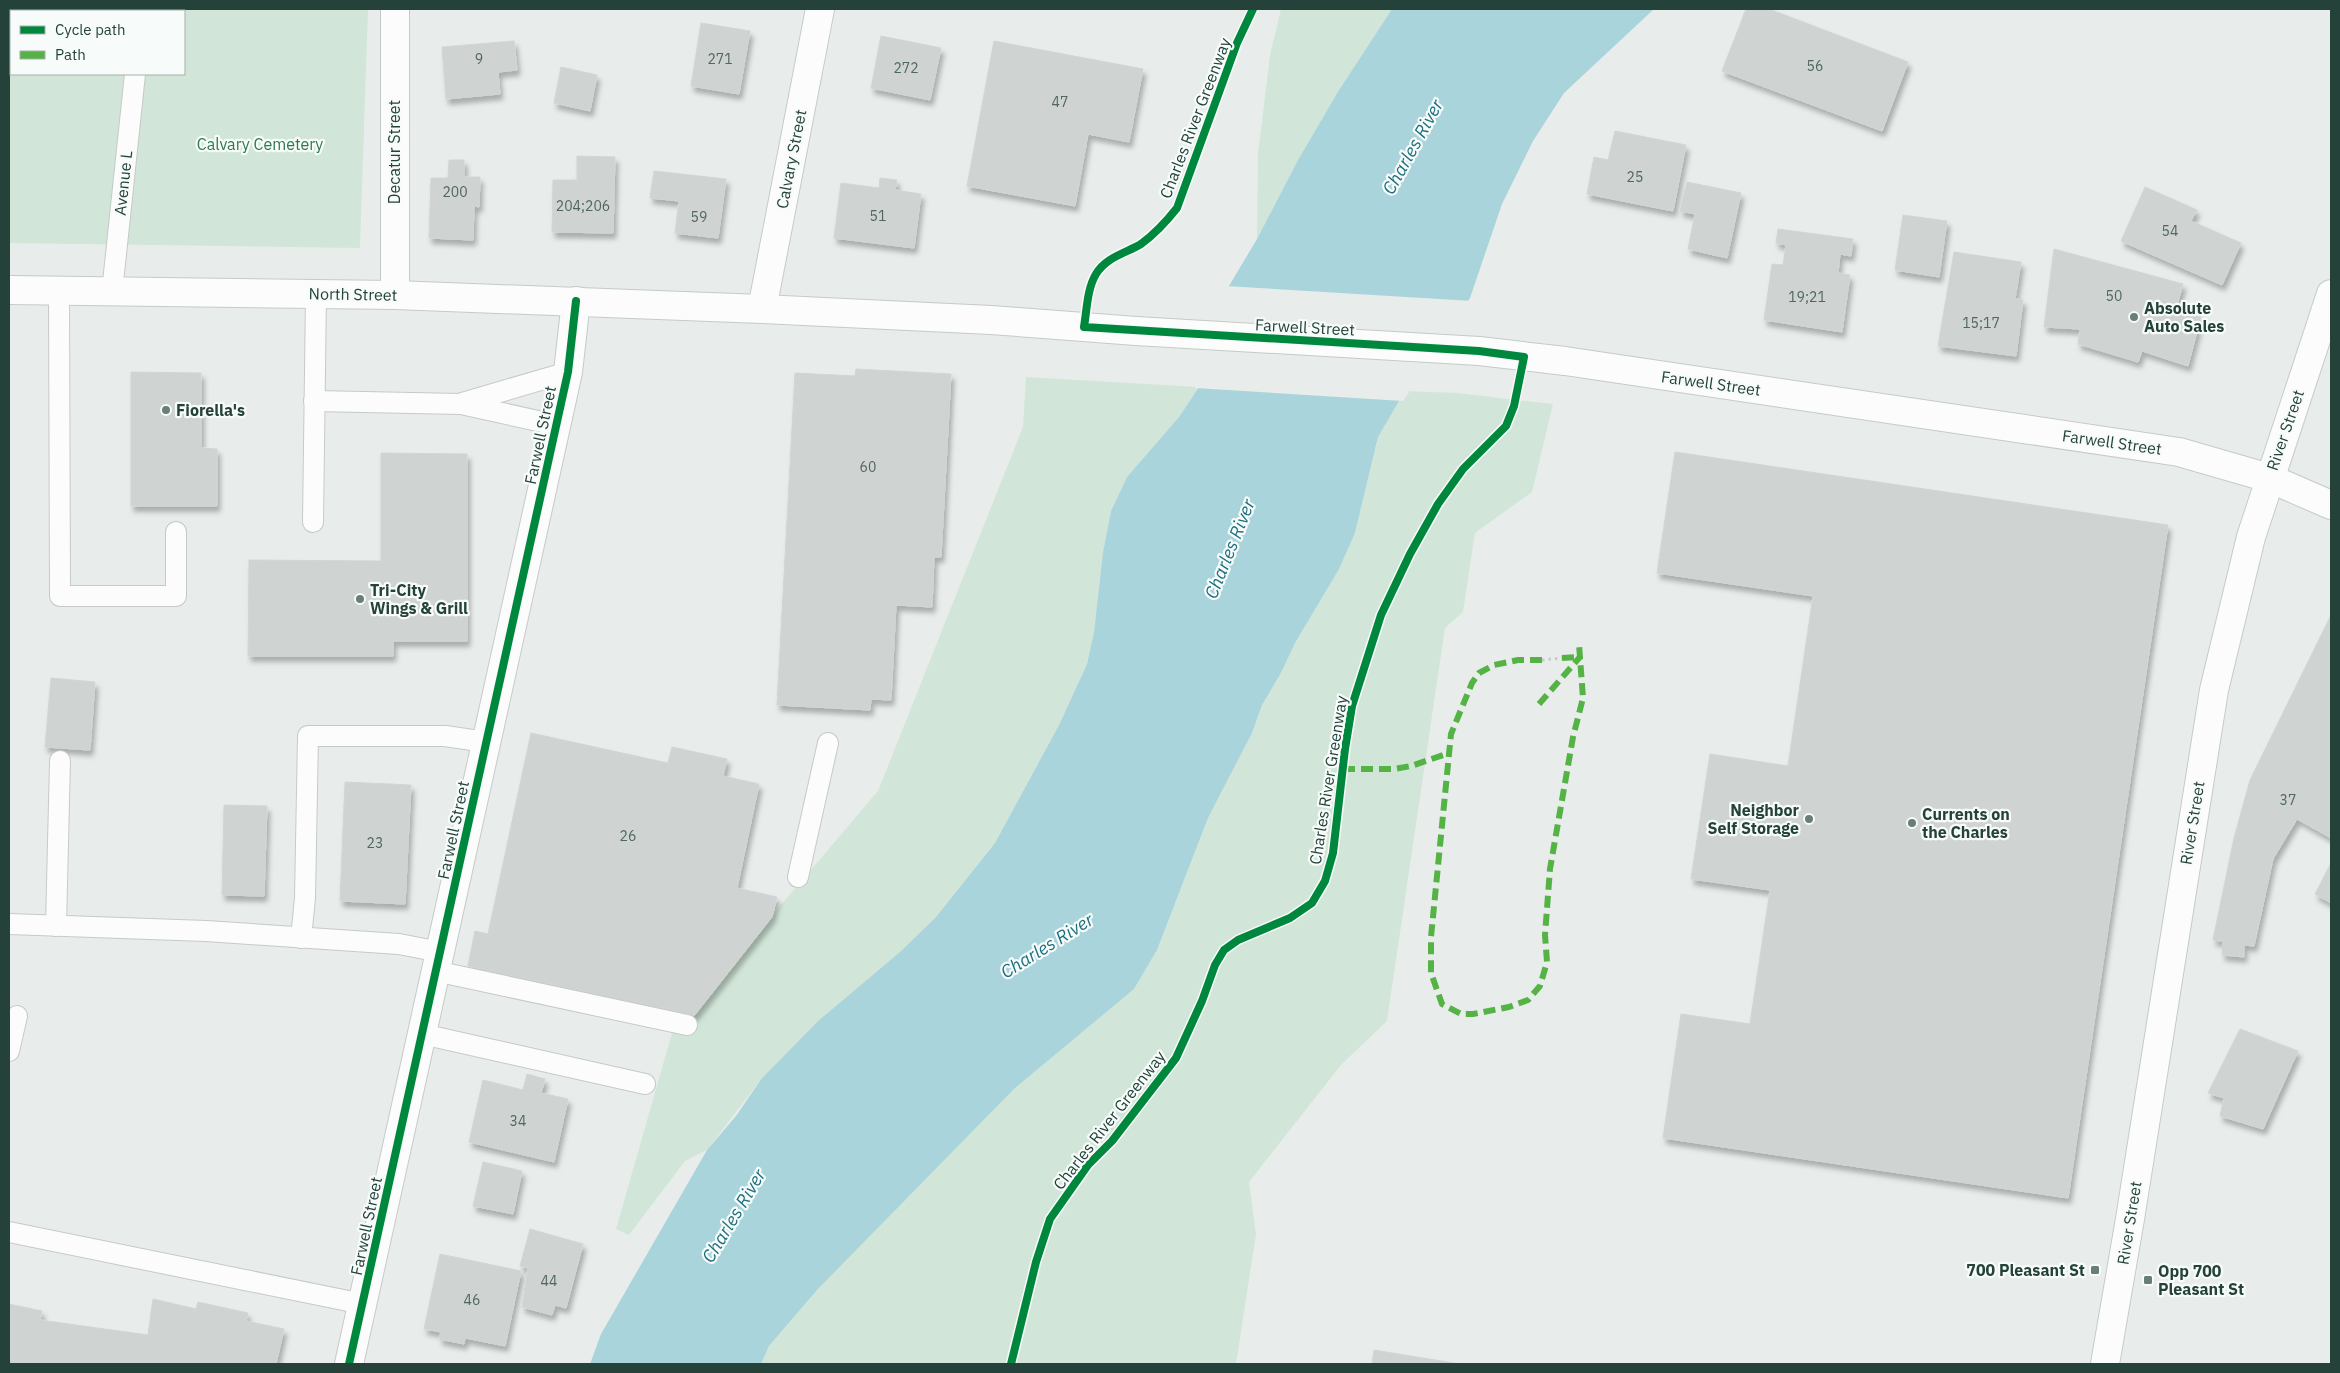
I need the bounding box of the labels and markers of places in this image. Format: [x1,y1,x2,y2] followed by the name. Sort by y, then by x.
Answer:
[2144,298,2224,336] place label: Absolute Auto Sales
[2128,311,2140,323] marker: Absolute Auto Sales
[176,400,245,420] place label: Fiorella's
[160,404,172,416] marker: Fiorella's
[370,580,468,618] place label: Tri-City Wings & Grill
[354,593,366,605] marker: Tri-City Wings & Grill
[1708,800,1800,838] place label: Neighbor Self Storage
[1922,804,2010,842] place label: Currents on the Charles
[1803,813,1815,825] marker: Neighbor Self Storage
[1906,817,1918,829] marker: Currents on the Charles
[1966,1260,2085,1280] place label: 700 Pleasant St
[2158,1261,2244,1299] place label: Opp 700 Pleasant St
[2089,1264,2101,1276] marker: 700 Pleasant St
[2142,1274,2154,1286] marker: Opp 700 Pleasant St

